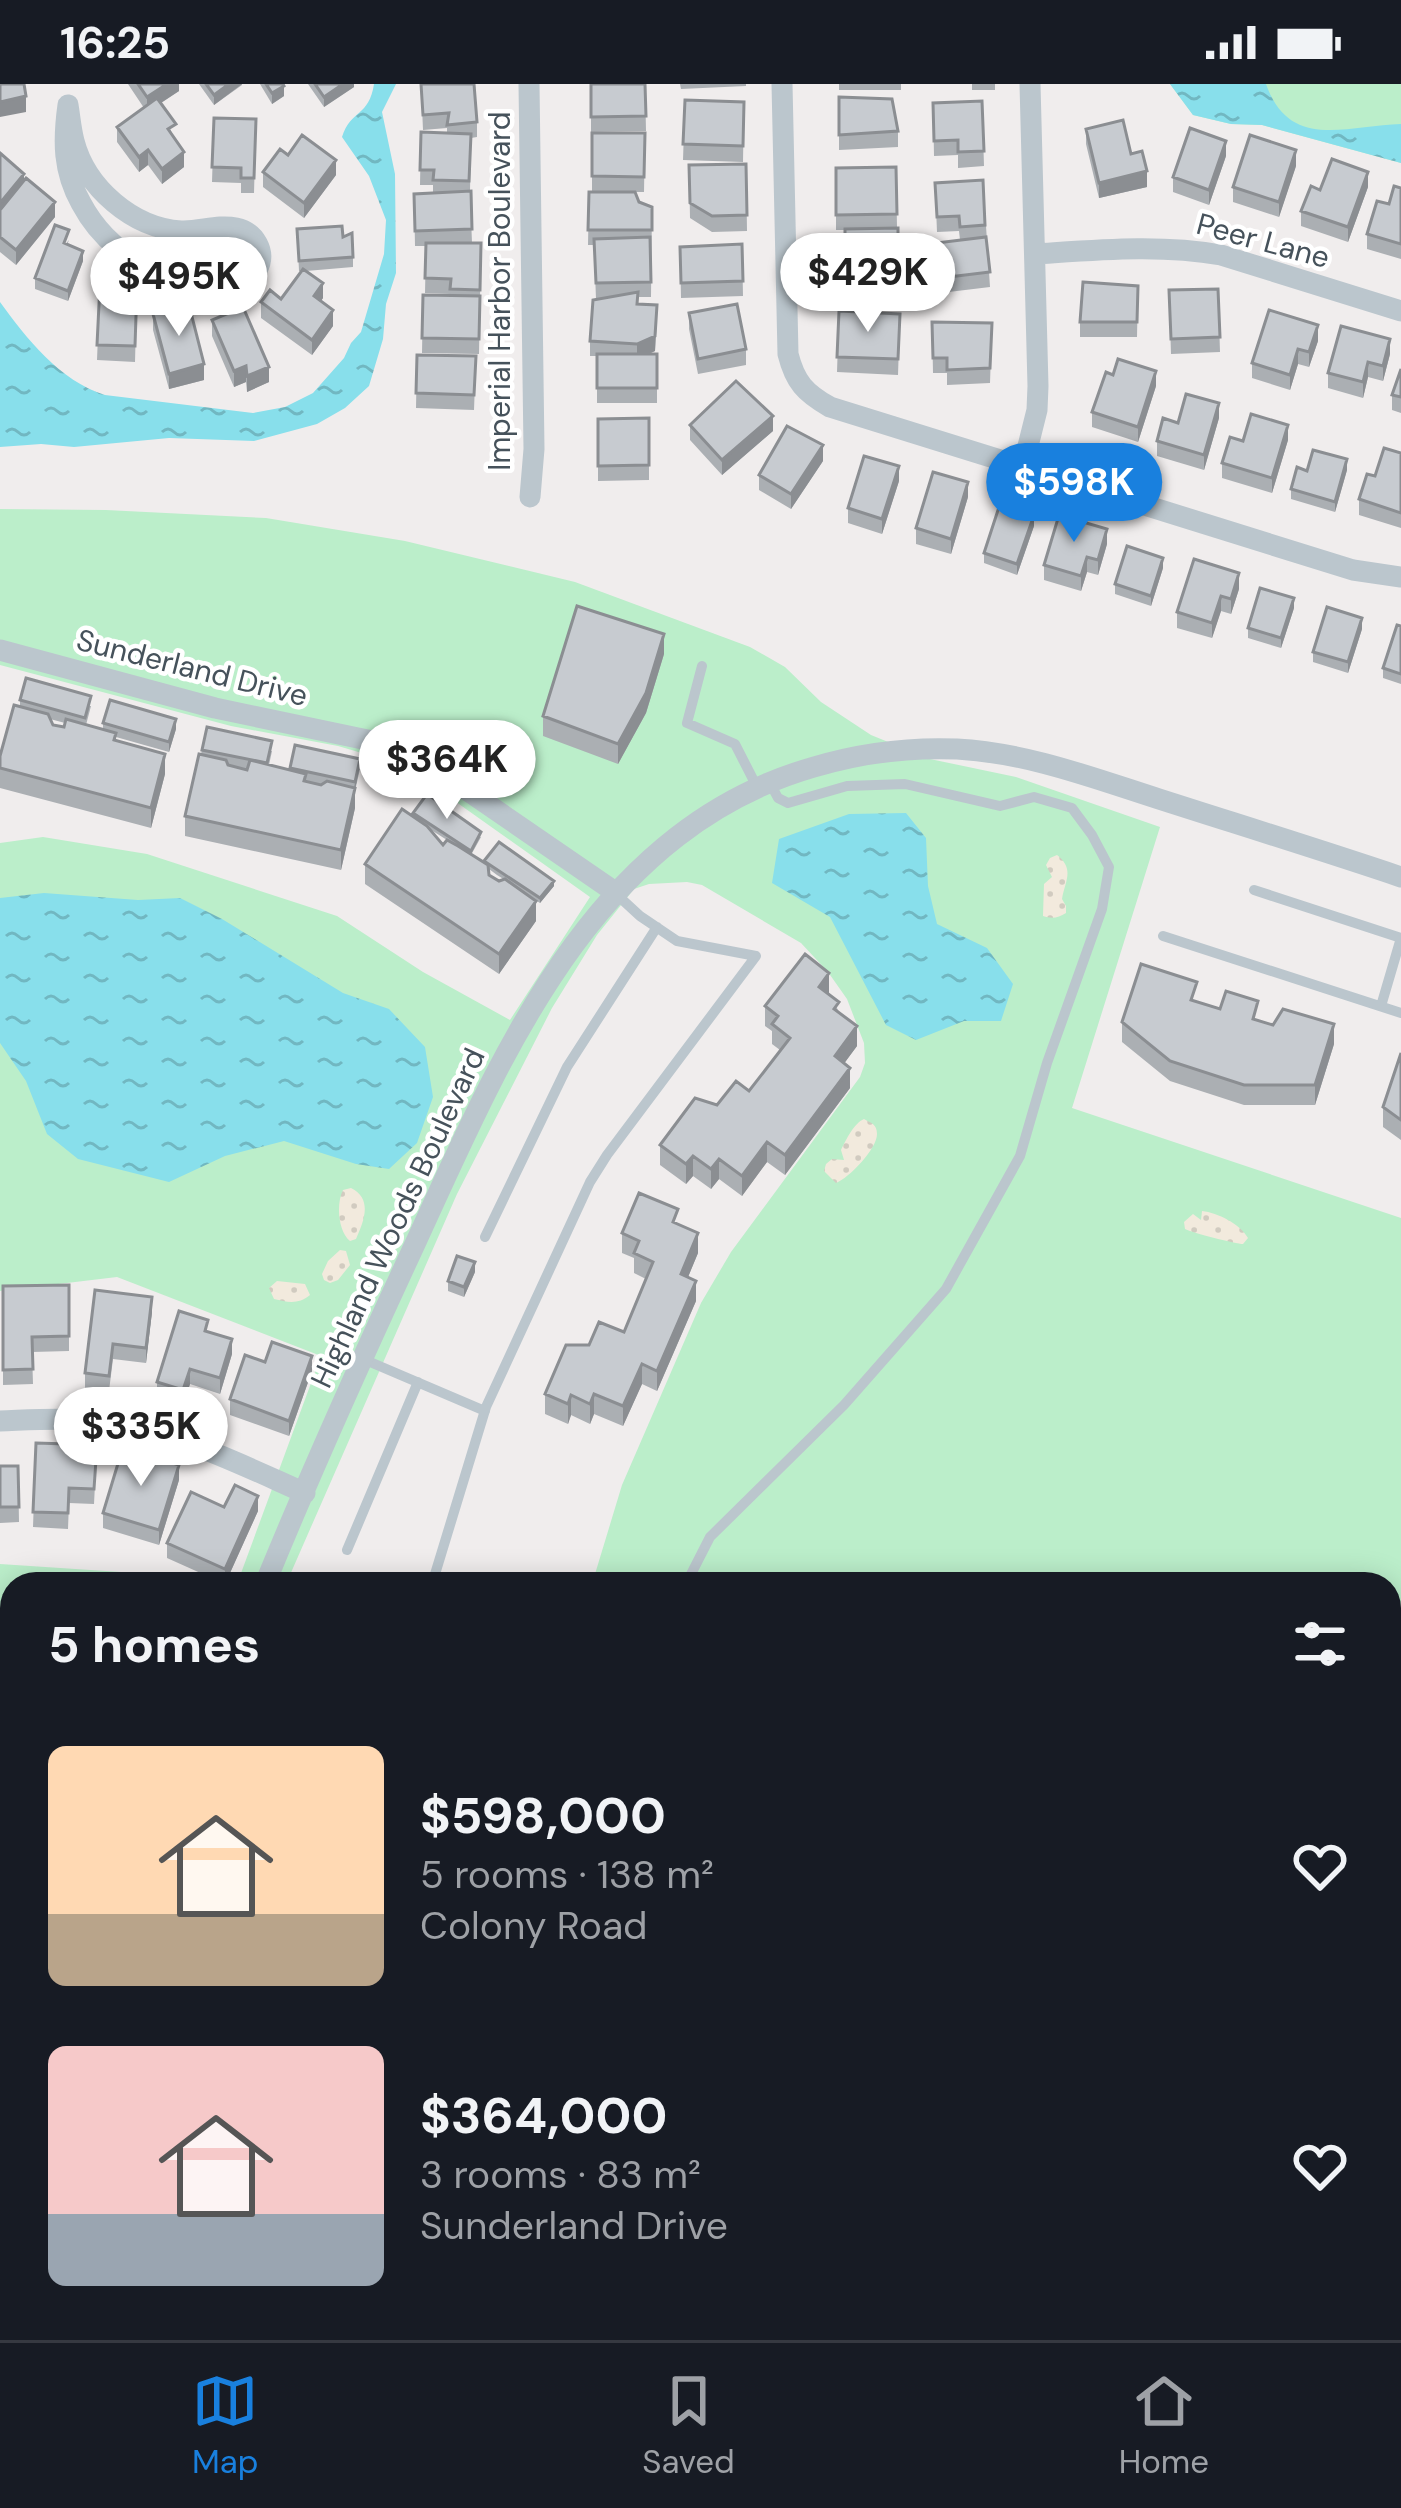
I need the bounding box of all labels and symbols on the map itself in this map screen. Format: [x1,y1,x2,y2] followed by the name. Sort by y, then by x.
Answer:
[480,111,519,471] street label: Imperial Harbor Boulevard
[1192,204,1334,277] street label: Peer Lane
[784,233,952,335] pin: $429K
[95,237,263,339] pin: $495K
[990,443,1158,545] pin: $598K
[73,620,312,715] street label: Sunderland Drive
[363,720,531,822] pin: $364K
[302,1042,494,1394] street label: Highland Woods Boulevard
[57,1387,225,1489] pin: $335K

